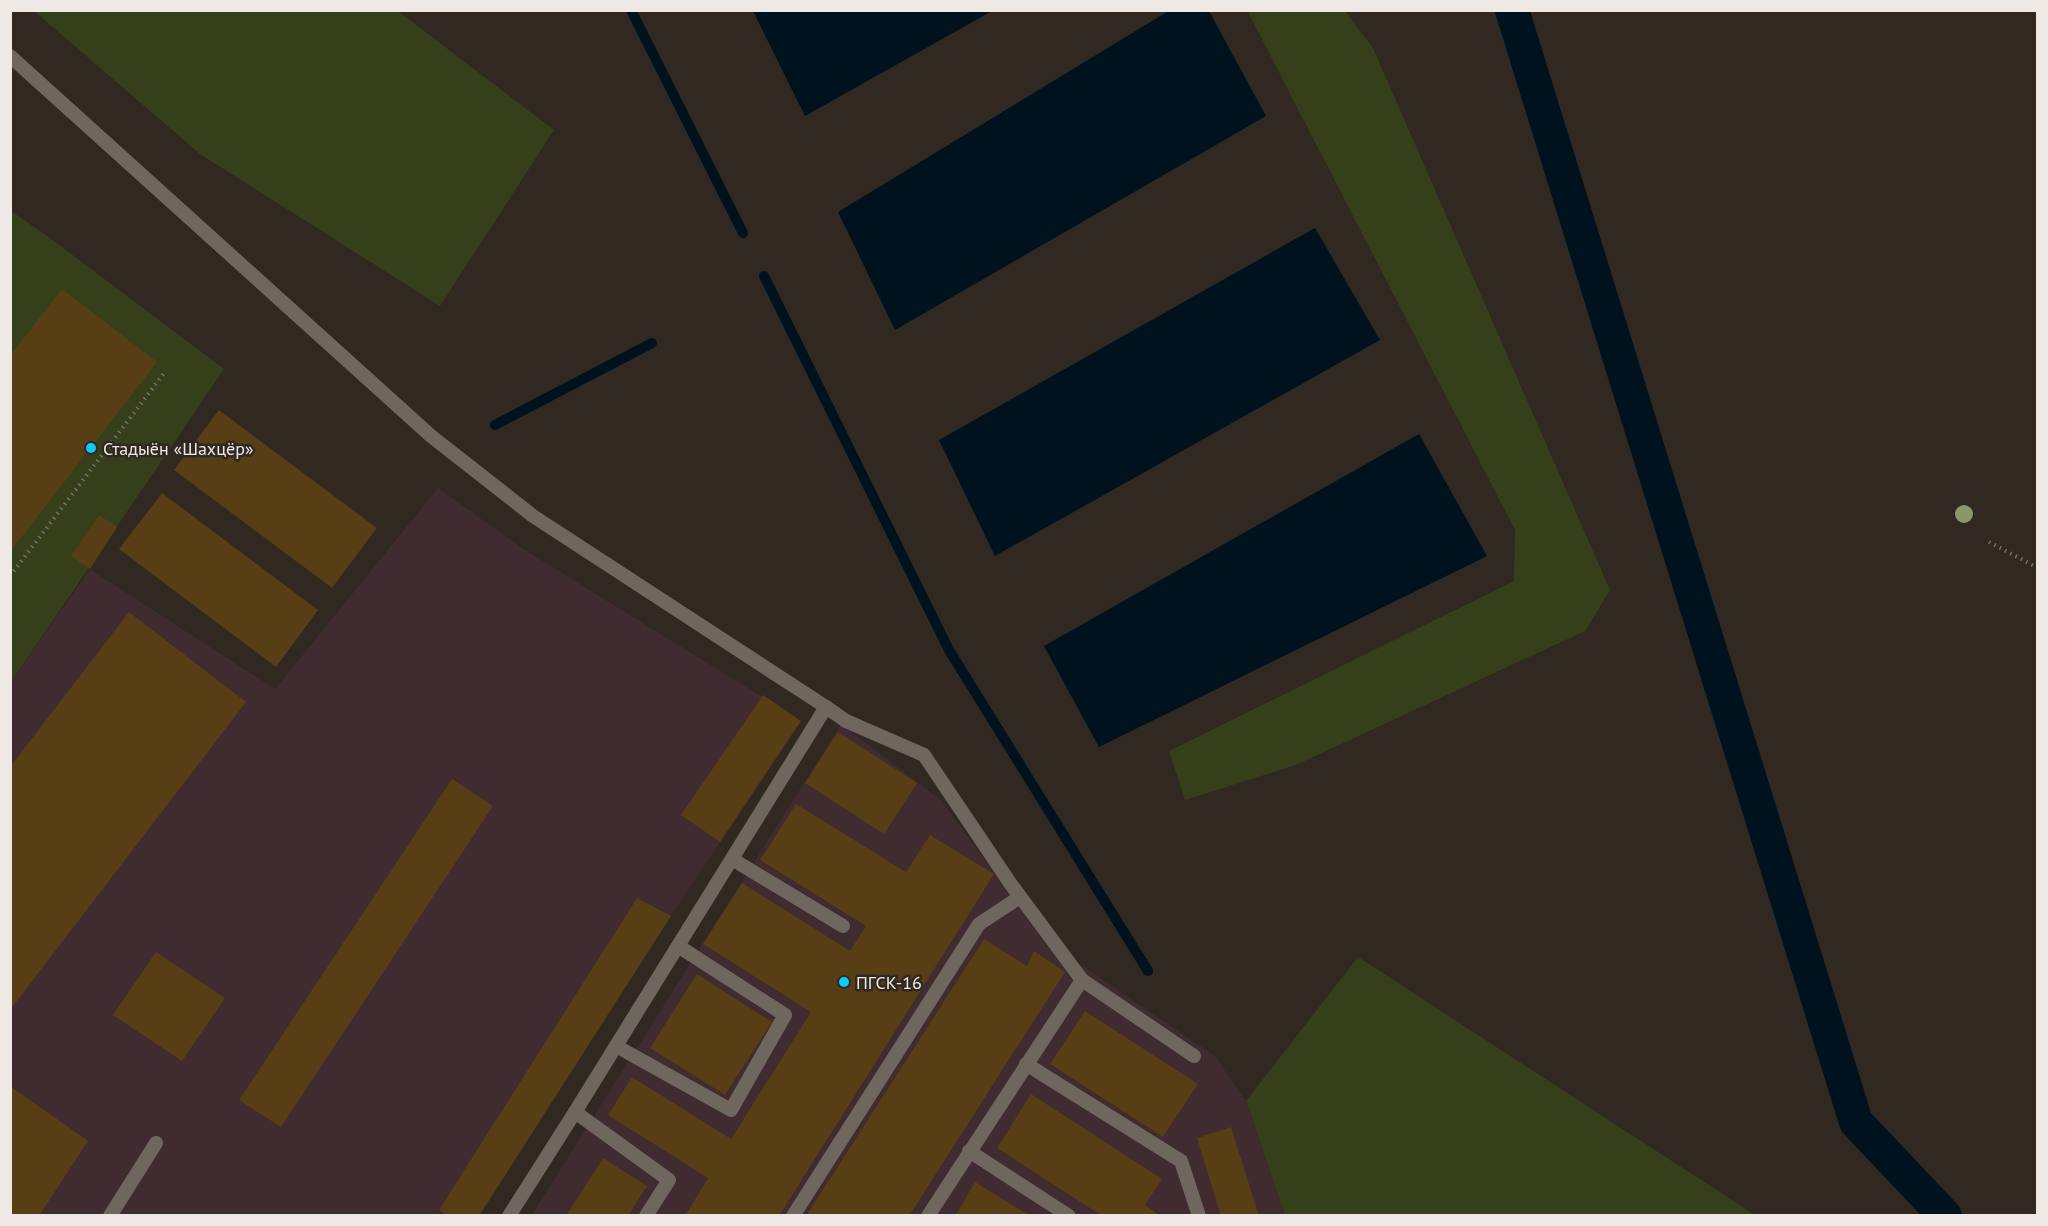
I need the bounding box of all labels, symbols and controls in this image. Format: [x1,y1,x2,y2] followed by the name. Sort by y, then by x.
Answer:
[103,437,253,460] place label: Стадыён «Шахцёр»
[84,441,98,455] marker: Стадыён «Шахцёр»
[856,971,922,994] place label: ПГСК-16
[837,975,851,989] marker: ПГСК-16

